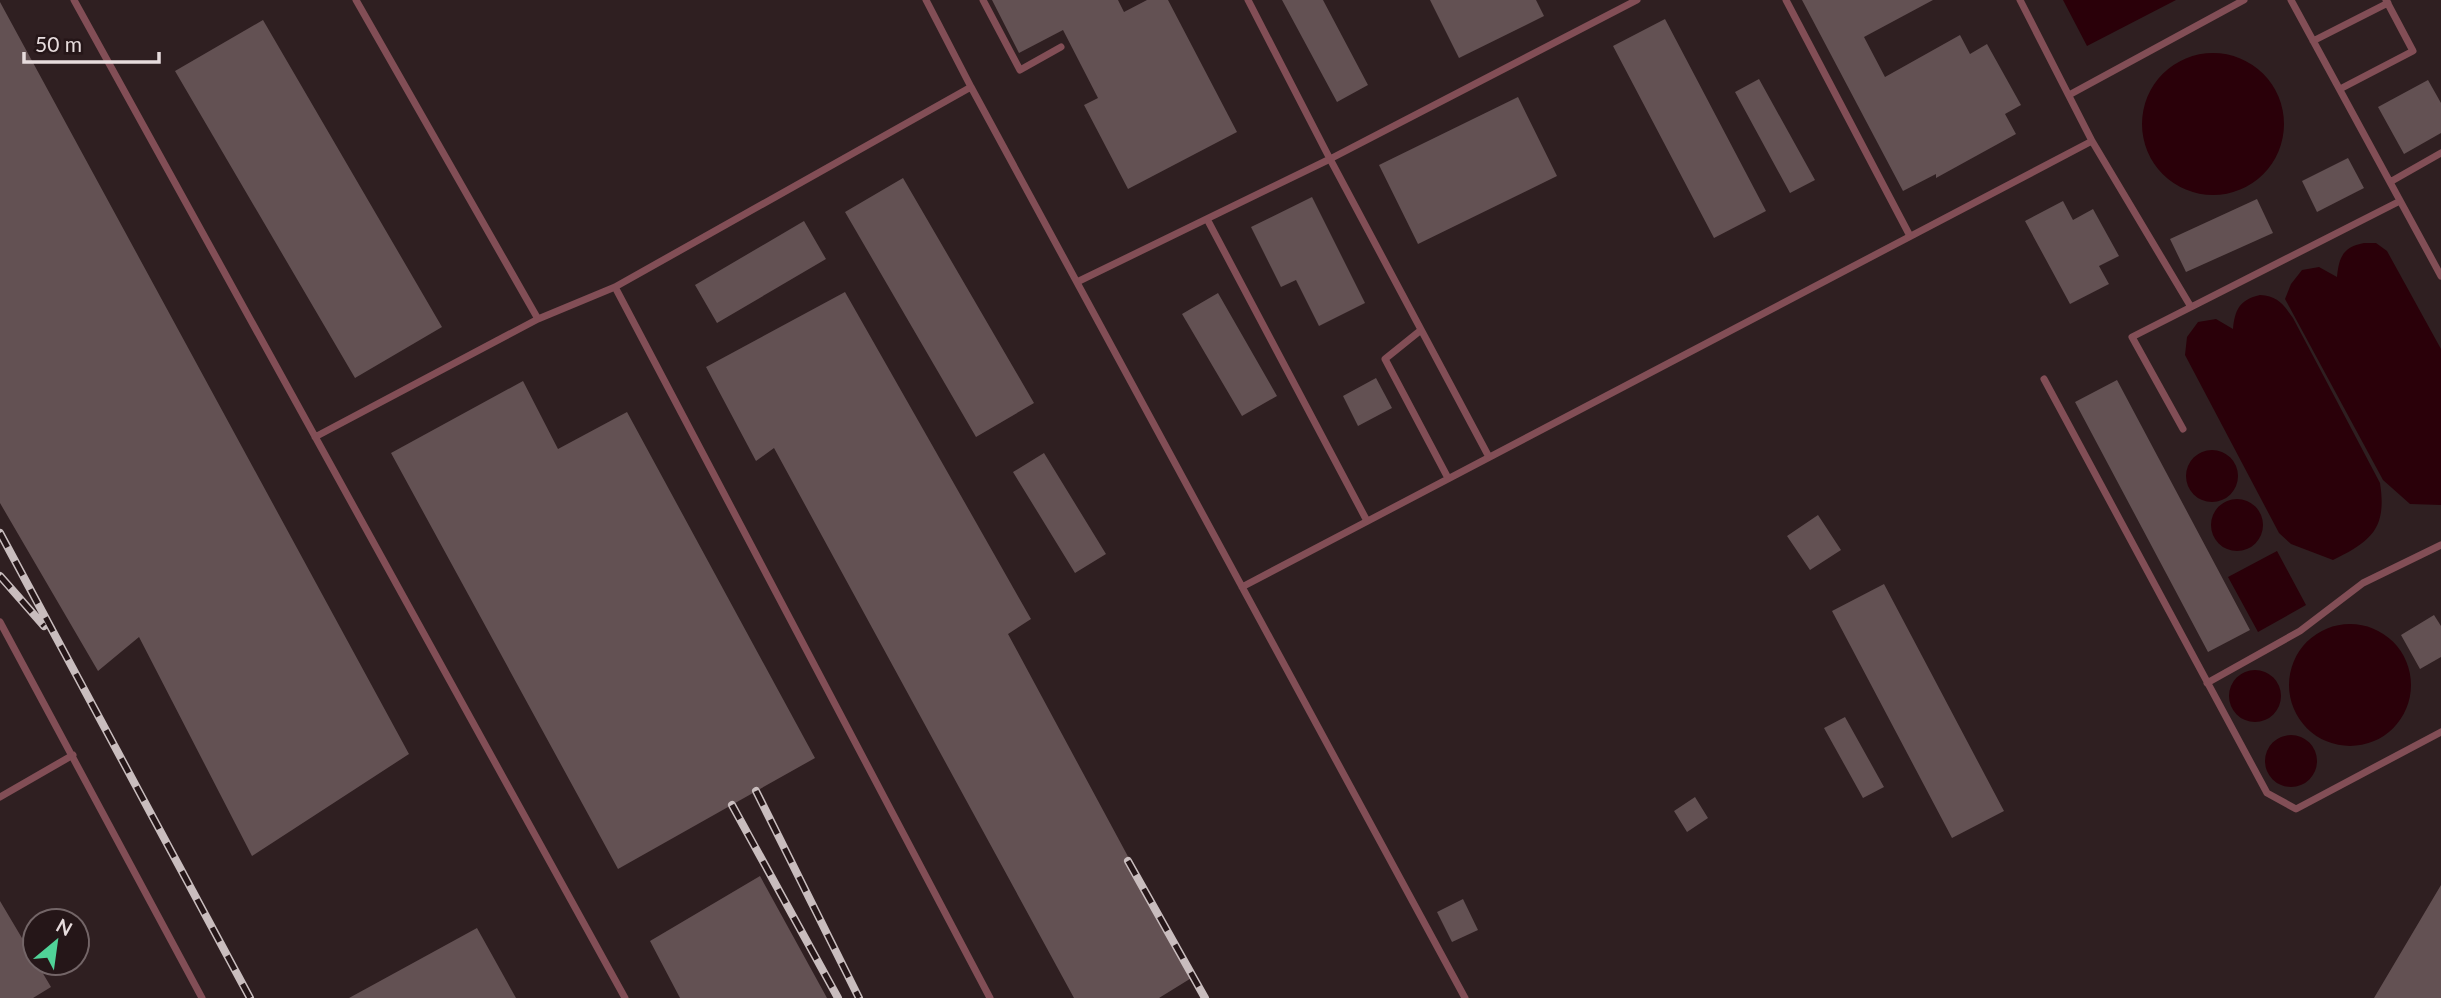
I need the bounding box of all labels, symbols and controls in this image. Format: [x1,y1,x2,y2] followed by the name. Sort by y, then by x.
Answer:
[24,21,159,65] scale bar
[35,31,82,56] text: 50 m
[21,907,91,977] north arrow
[53,913,76,940] text: N

